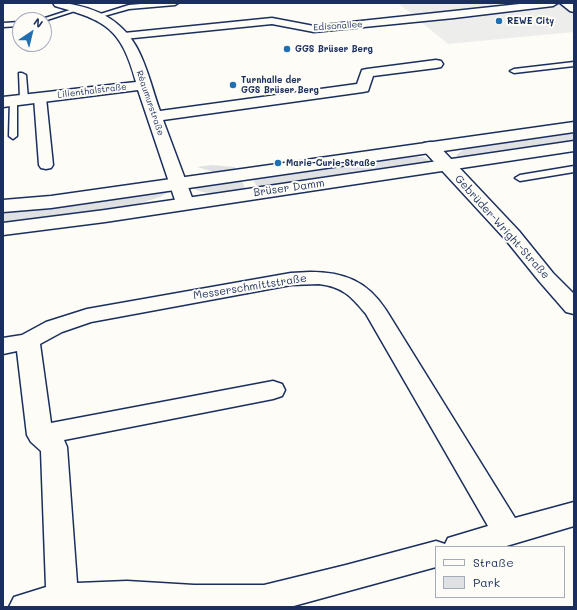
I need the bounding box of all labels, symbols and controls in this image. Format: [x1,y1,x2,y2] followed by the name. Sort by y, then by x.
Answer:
[12,12,52,52] north arrow
[31,14,46,31] text: N
[494,16,504,26] marker: REWE City
[507,16,554,26] place label: REWE City
[313,19,363,33] street label: Edisonallee
[282,44,292,54] marker: GGS Brüser Berg
[295,44,373,54] place label: GGS Brüser Berg
[134,69,166,137] street label: Réaumurstraße
[241,75,319,96] place label: Turnhalle der GGS Brüser Berg
[228,80,238,90] marker: Turnhalle der GGS Brüser Berg
[57,81,127,101] street label: Lilienthalstraße
[273,158,283,168] marker: Marie-Curie-Straße
[286,158,375,168] place label: Marie-Curie-Straße
[452,172,552,282] street label: Gebrüder-Wright-Straße
[253,176,325,200] street label: Brüser Damm
[192,272,308,302] street label: Messerschmittstraße
[435,546,565,598] legend
[473,554,514,570] text: Straße
[473,574,500,590] text: Park

